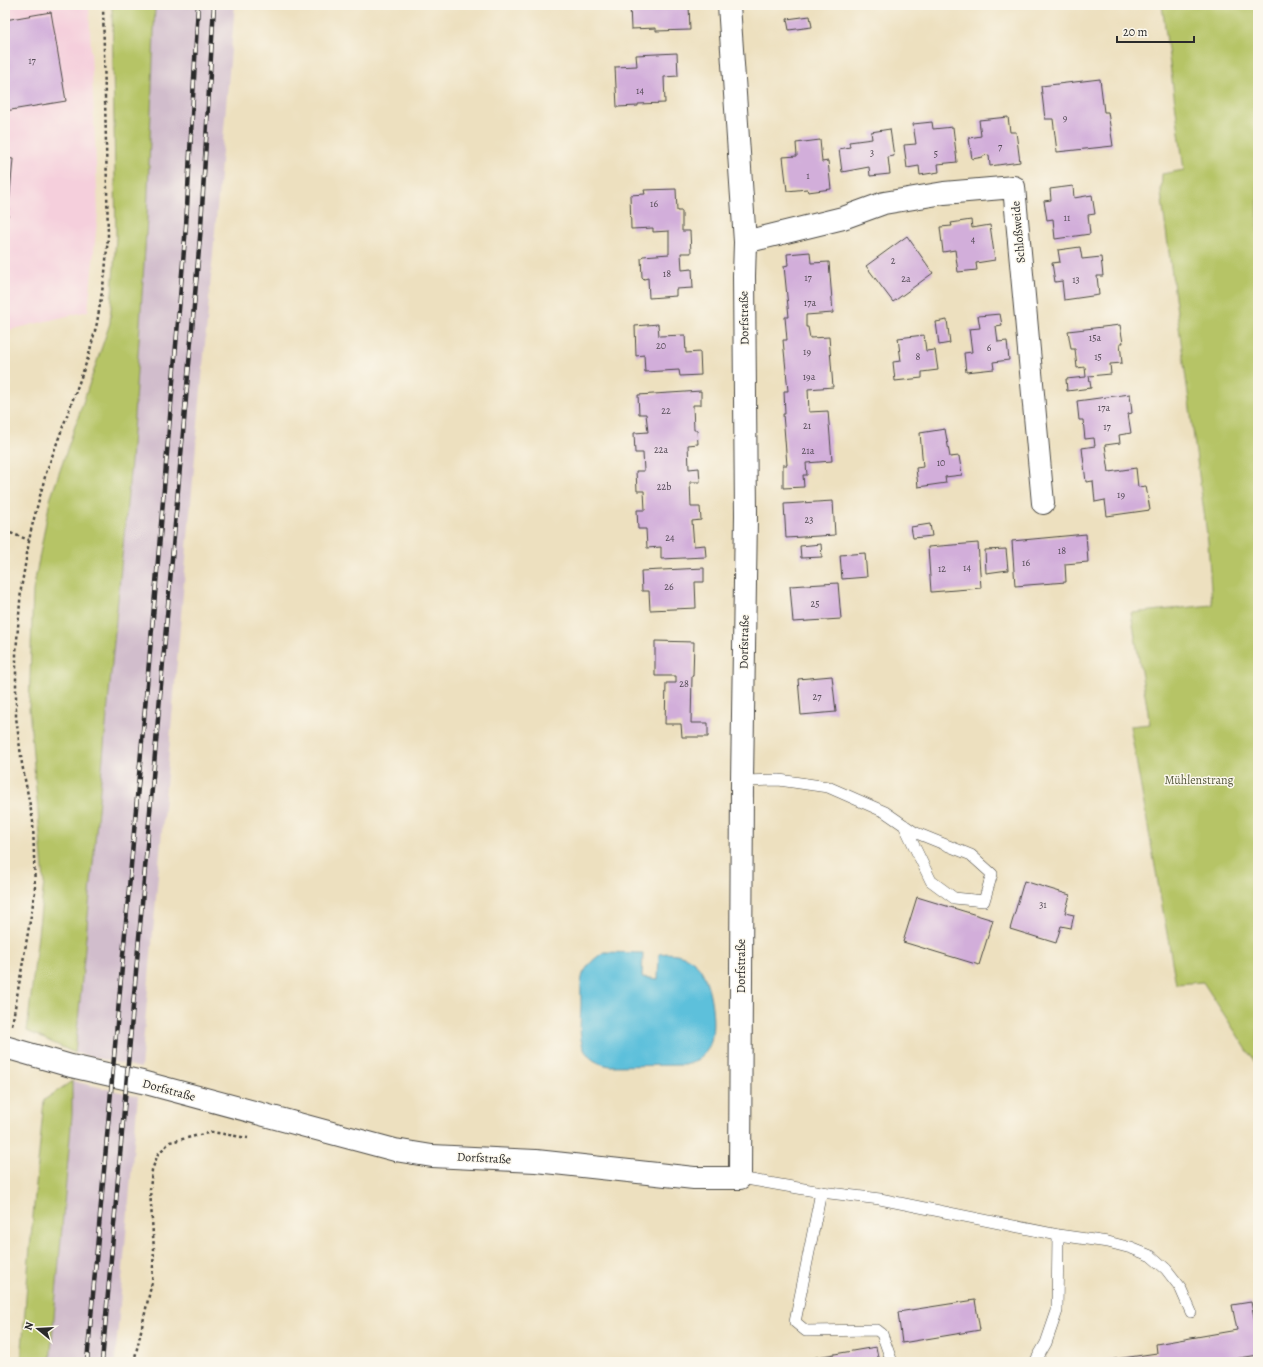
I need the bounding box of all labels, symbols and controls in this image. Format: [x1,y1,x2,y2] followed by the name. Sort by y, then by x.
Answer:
[1117,18,1194,44] scale bar
[1123,24,1147,40] text: 20 m
[28,54,37,67] house number: 17
[636,84,644,97] house number: 14
[1063,111,1068,124] house number: 9
[998,140,1003,153] house number: 7
[870,146,874,159] house number: 3
[934,147,938,160] house number: 5
[806,169,810,182] house number: 1
[650,197,658,210] house number: 16
[1007,200,1029,264] street label: Schloßweide
[1064,211,1071,224] house number: 11
[971,233,976,246] house number: 4
[891,254,896,267] house number: 2
[663,267,671,280] house number: 18
[804,271,813,284] house number: 17
[901,272,911,285] house number: 2a
[1072,273,1080,286] house number: 13
[736,291,752,345] street label: Dorfstraße
[804,296,816,309] house number: 17a
[1089,331,1102,344] house number: 15a
[656,339,666,352] house number: 20
[987,341,992,354] house number: 6
[803,345,811,358] house number: 19
[916,350,921,363] house number: 8
[1094,350,1102,363] house number: 15
[803,370,816,383] house number: 19a
[1098,401,1110,414] house number: 17a
[661,404,671,417] house number: 22
[803,419,812,432] house number: 21
[1103,420,1112,433] house number: 17
[654,443,668,456] house number: 22a
[802,444,815,457] house number: 21a
[937,456,945,469] house number: 10
[657,480,671,493] house number: 22b
[1117,488,1125,501] house number: 19
[805,513,813,526] house number: 23
[665,531,675,544] house number: 24
[1058,544,1066,557] house number: 18
[1022,556,1030,569] house number: 16
[963,561,971,574] house number: 14
[938,562,946,575] house number: 12
[664,580,674,593] house number: 26
[810,597,820,610] house number: 25
[736,615,752,669] street label: Dorfstraße
[679,677,689,690] house number: 28
[813,690,822,703] house number: 27
[1164,772,1234,788] park label: Mühlenstrang
[1039,898,1047,911] house number: 31
[733,939,749,993] street label: Dorfstraße
[141,1075,197,1105] street label: Dorfstraße
[456,1149,512,1167] street label: Dorfstraße
[18,1309,58,1349] north arrow
[21,1320,37,1332] text: N

